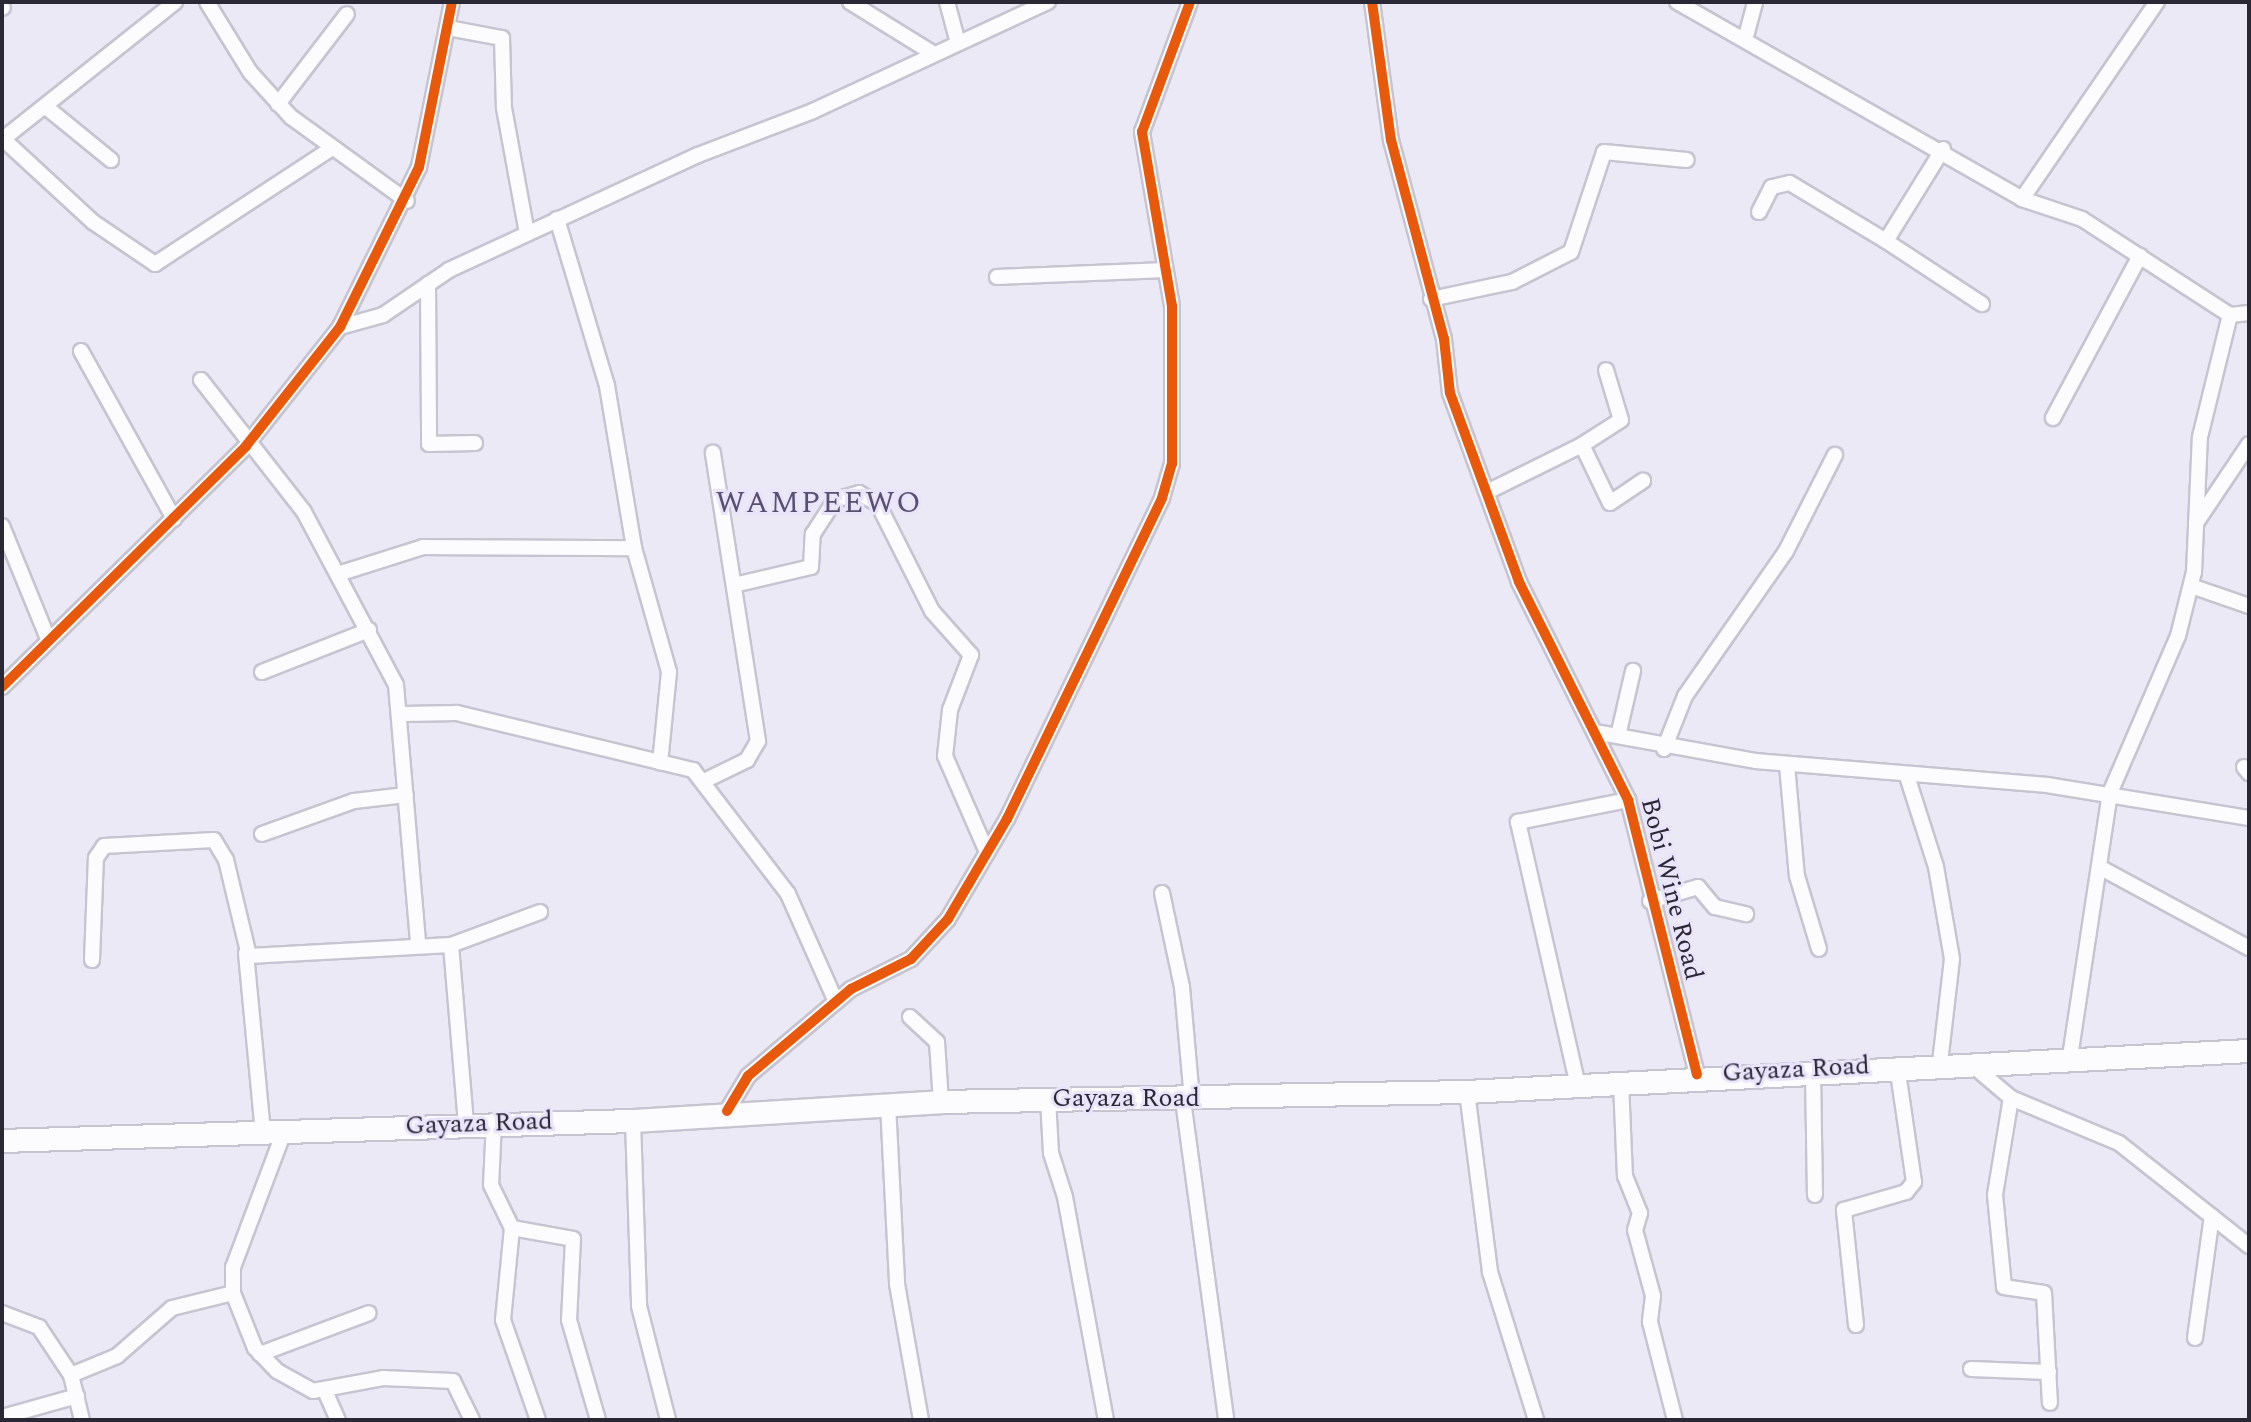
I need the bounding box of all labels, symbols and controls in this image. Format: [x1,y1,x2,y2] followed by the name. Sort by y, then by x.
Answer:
[716,485,922,521] district label: WAMPEEWO
[1633,795,1709,983] street label: Bobi Wine Road
[1721,1051,1871,1089] street label: Gayaza Road
[1052,1083,1200,1115] street label: Gayaza Road
[405,1106,553,1142] street label: Gayaza Road

